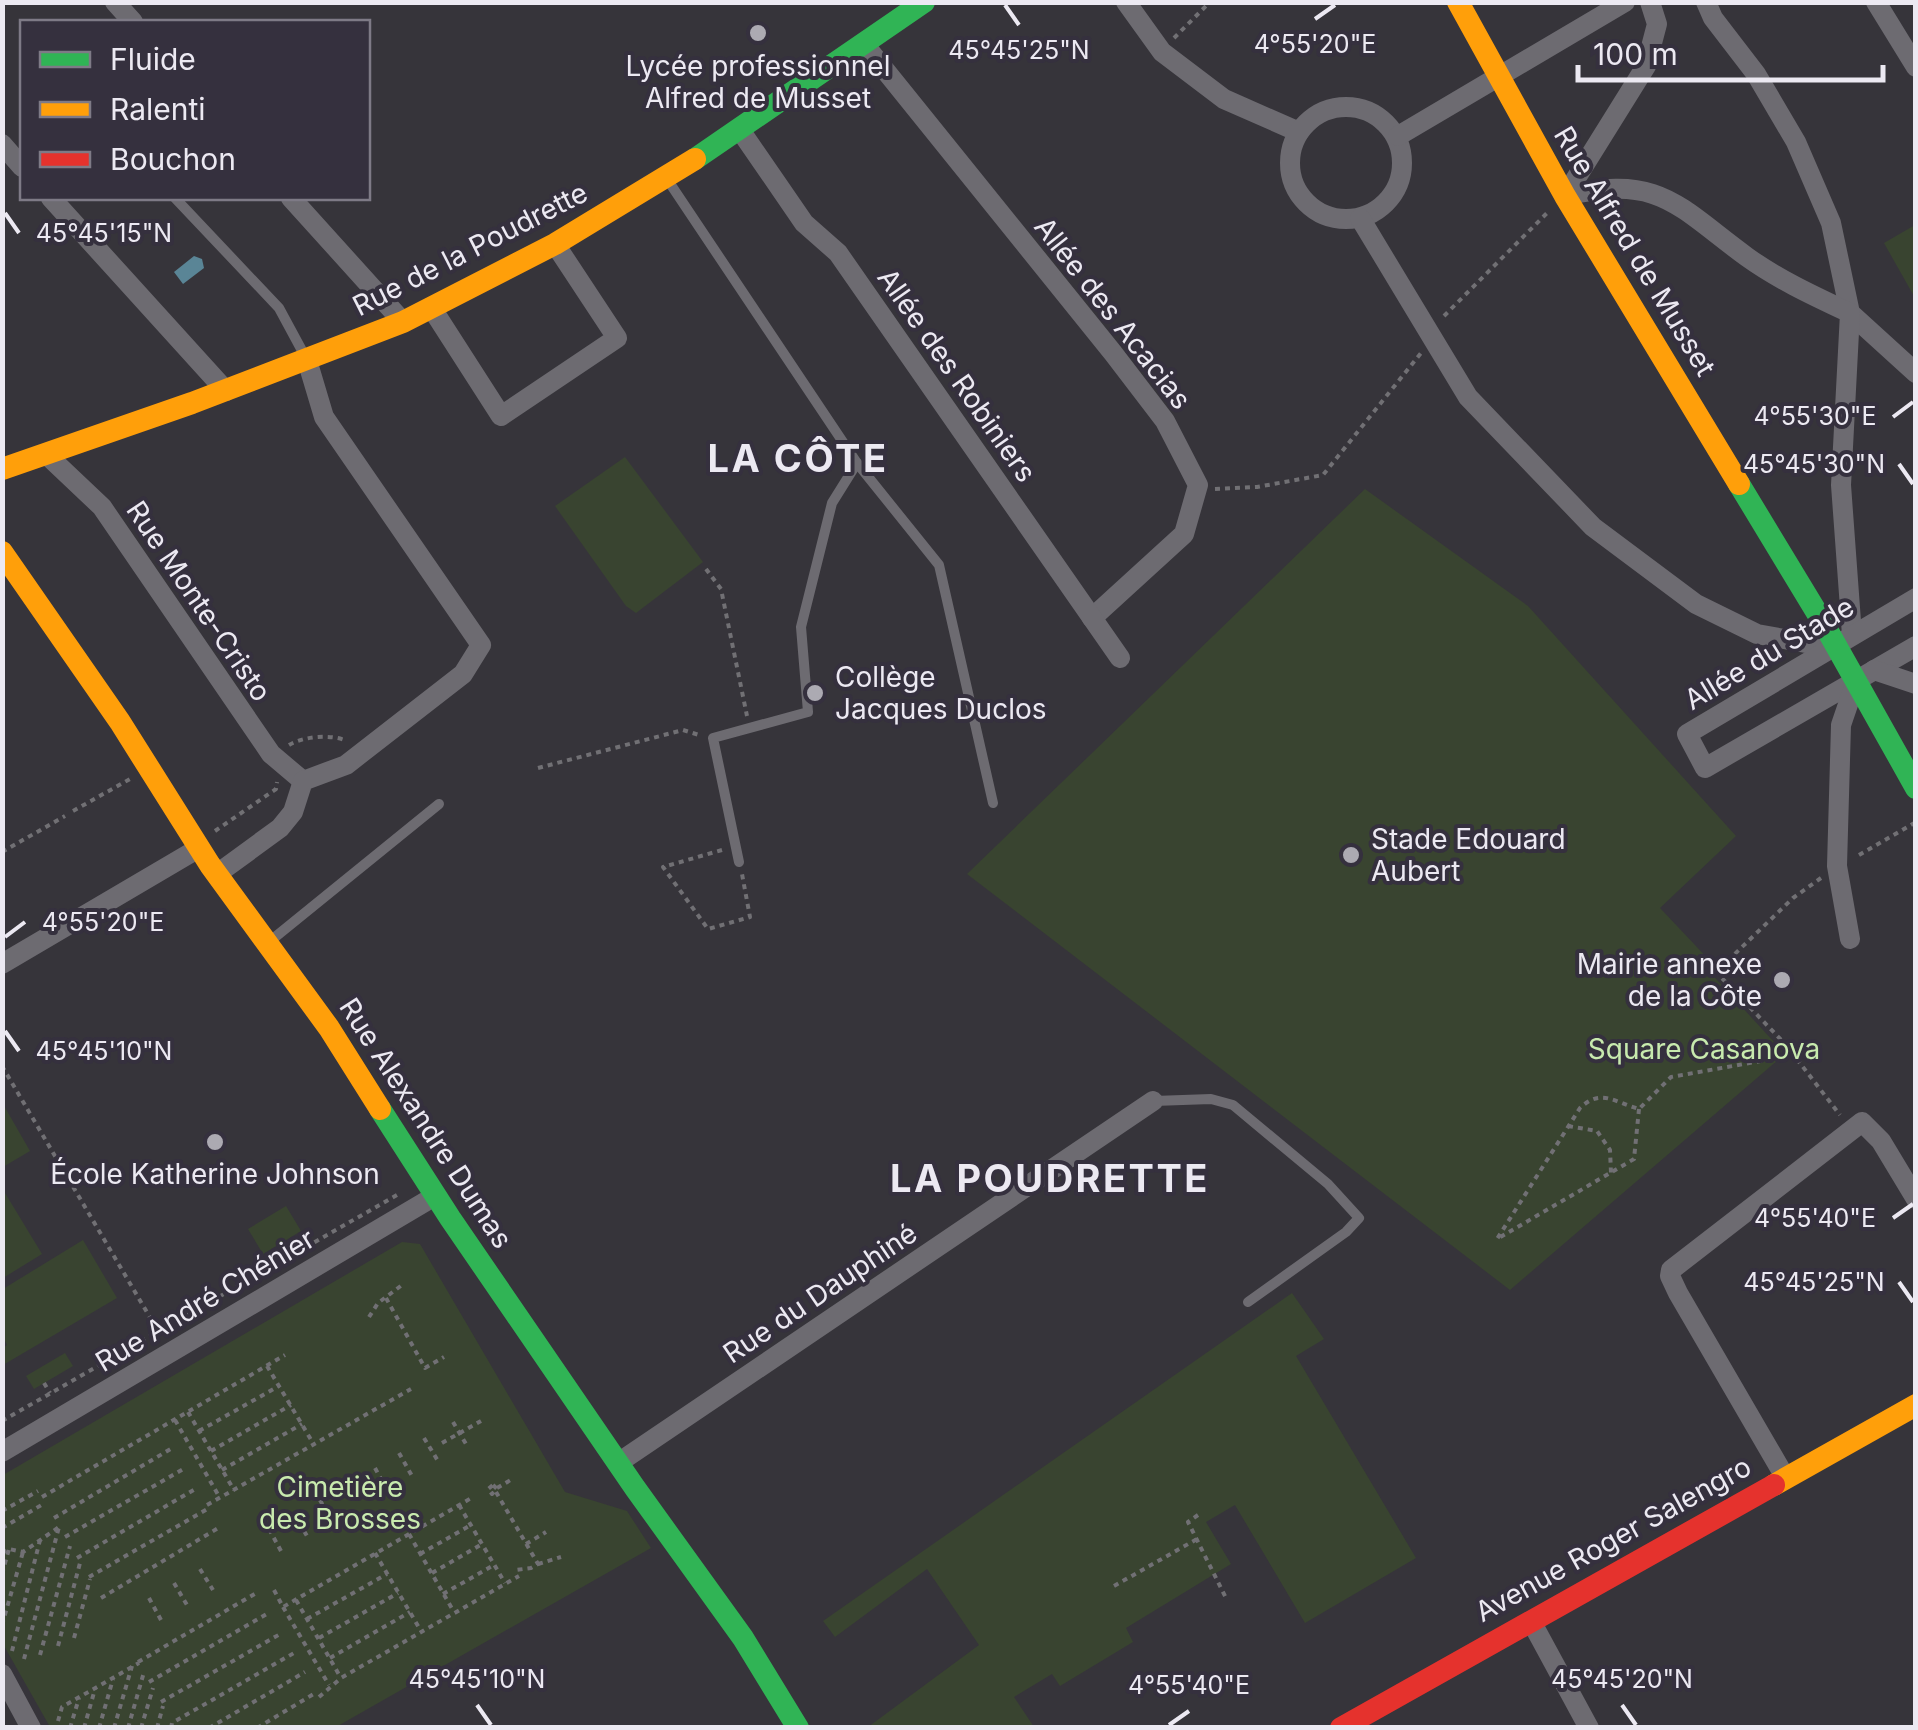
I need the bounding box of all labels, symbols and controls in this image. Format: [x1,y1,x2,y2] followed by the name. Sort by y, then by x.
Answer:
[20,20,370,200] legend
[1578,20,1883,82] scale bar
[747,22,769,44] marker: Lycée professionnel Alfred de Musset
[1254,29,1376,59] text: 4°55'20"E
[948,35,1090,65] text: 45°45'25"N
[1593,36,1678,72] text: 100 m
[110,41,196,77] text: Fluide
[626,49,890,115] place label: Lycée professionnel Alfred de Musset
[110,91,206,127] text: Ralenti
[1547,120,1723,382] street label: Rue Alfred de Musset
[110,141,236,177] text: Bouchon
[347,175,593,323] street label: Rue de la Poudrette
[1028,210,1198,416] street label: Allée des Acacias
[36,218,172,248] text: 45°45'15"N
[871,262,1043,488] street label: Allée des Robiniers
[1754,401,1876,431] text: 4°55'30"E
[708,435,889,481] district label: LA CÔTE
[1743,449,1885,479] text: 45°45'30"N
[119,494,279,708] street label: Rue Monte-Cristo
[1678,589,1860,717] street label: Allée du Stade
[835,660,1047,726] place label: Collège Jacques Duclos
[804,682,826,704] marker: Collège Jacques Duclos
[1371,822,1566,888] place label: Stade Edouard Aubert
[1340,844,1362,866] marker: Stade Edouard Aubert
[42,907,164,937] text: 4°55'20"E
[1577,947,1762,1013] place label: Mairie annexe de la Côte
[1771,969,1793,991] marker: Mairie annexe de la Côte
[332,992,520,1254] street label: Rue Alexandre Dumas
[1588,1032,1820,1066] park label: Square Casanova
[36,1036,172,1066] text: 45°45'10"N
[204,1131,226,1153] marker: École Katherine Johnson
[890,1155,1210,1201] district label: LA POUDRETTE
[50,1156,380,1191] place label: École Katherine Johnson
[1754,1203,1876,1233] text: 4°55'40"E
[717,1216,923,1370] street label: Rue du Dauphiné
[89,1221,321,1379] street label: Rue André Chénier
[1743,1267,1885,1297] text: 45°45'25"N
[1469,1449,1757,1629] street label: Avenue Roger Salengro
[259,1470,421,1536] park label: Cimetière des Brosses
[409,1664,545,1694] text: 45°45'10"N
[1551,1664,1693,1694] text: 45°45'20"N
[1128,1670,1250,1700] text: 4°55'40"E

